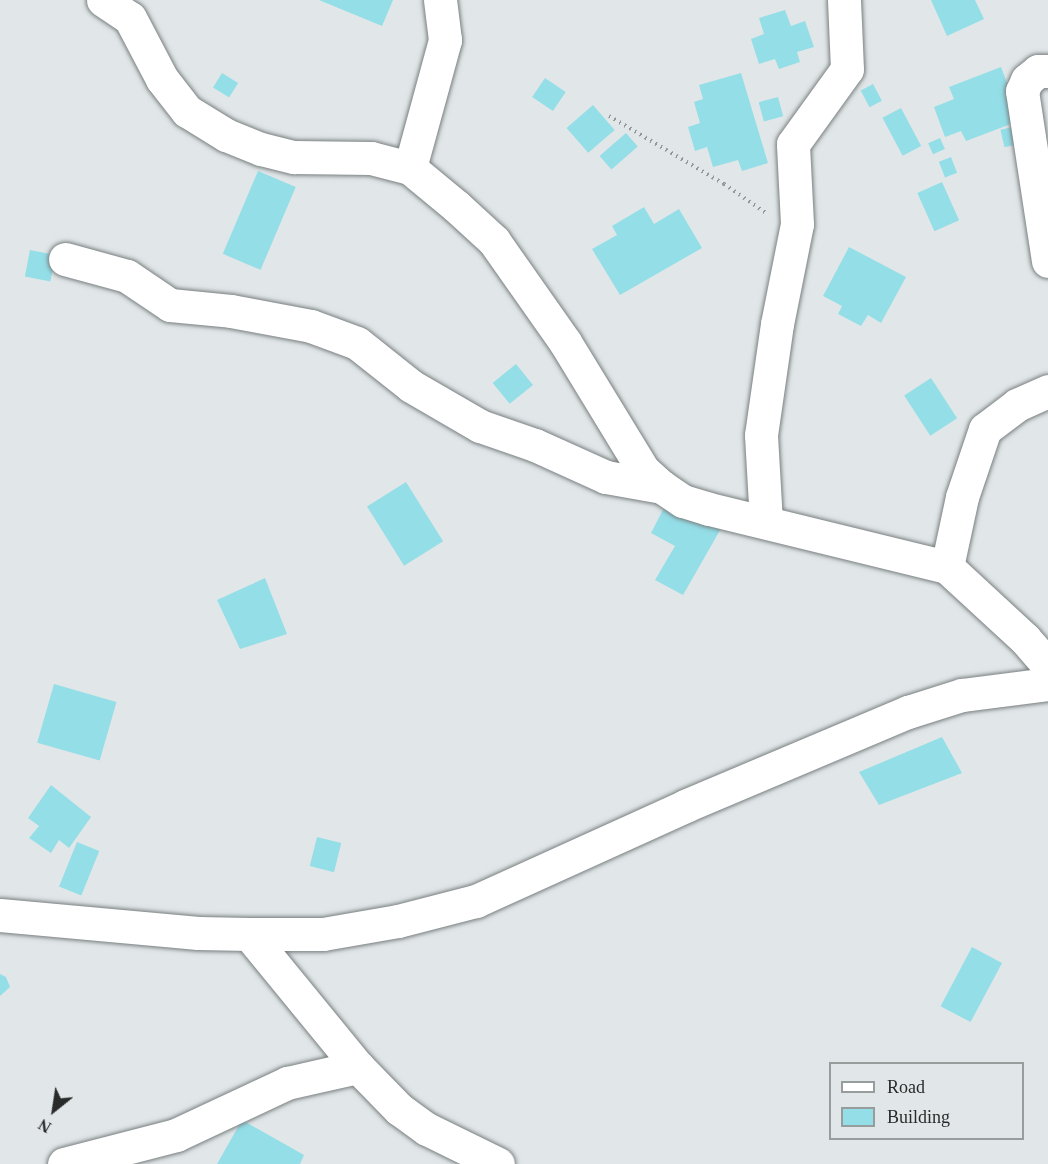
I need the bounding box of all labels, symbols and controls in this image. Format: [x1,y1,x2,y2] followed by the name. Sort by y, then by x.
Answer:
[829,1062,1024,1140] legend
[887,1077,925,1097] text: Road
[24,1080,84,1140] north arrow
[887,1107,950,1127] text: Building
[35,1116,54,1136] text: N

